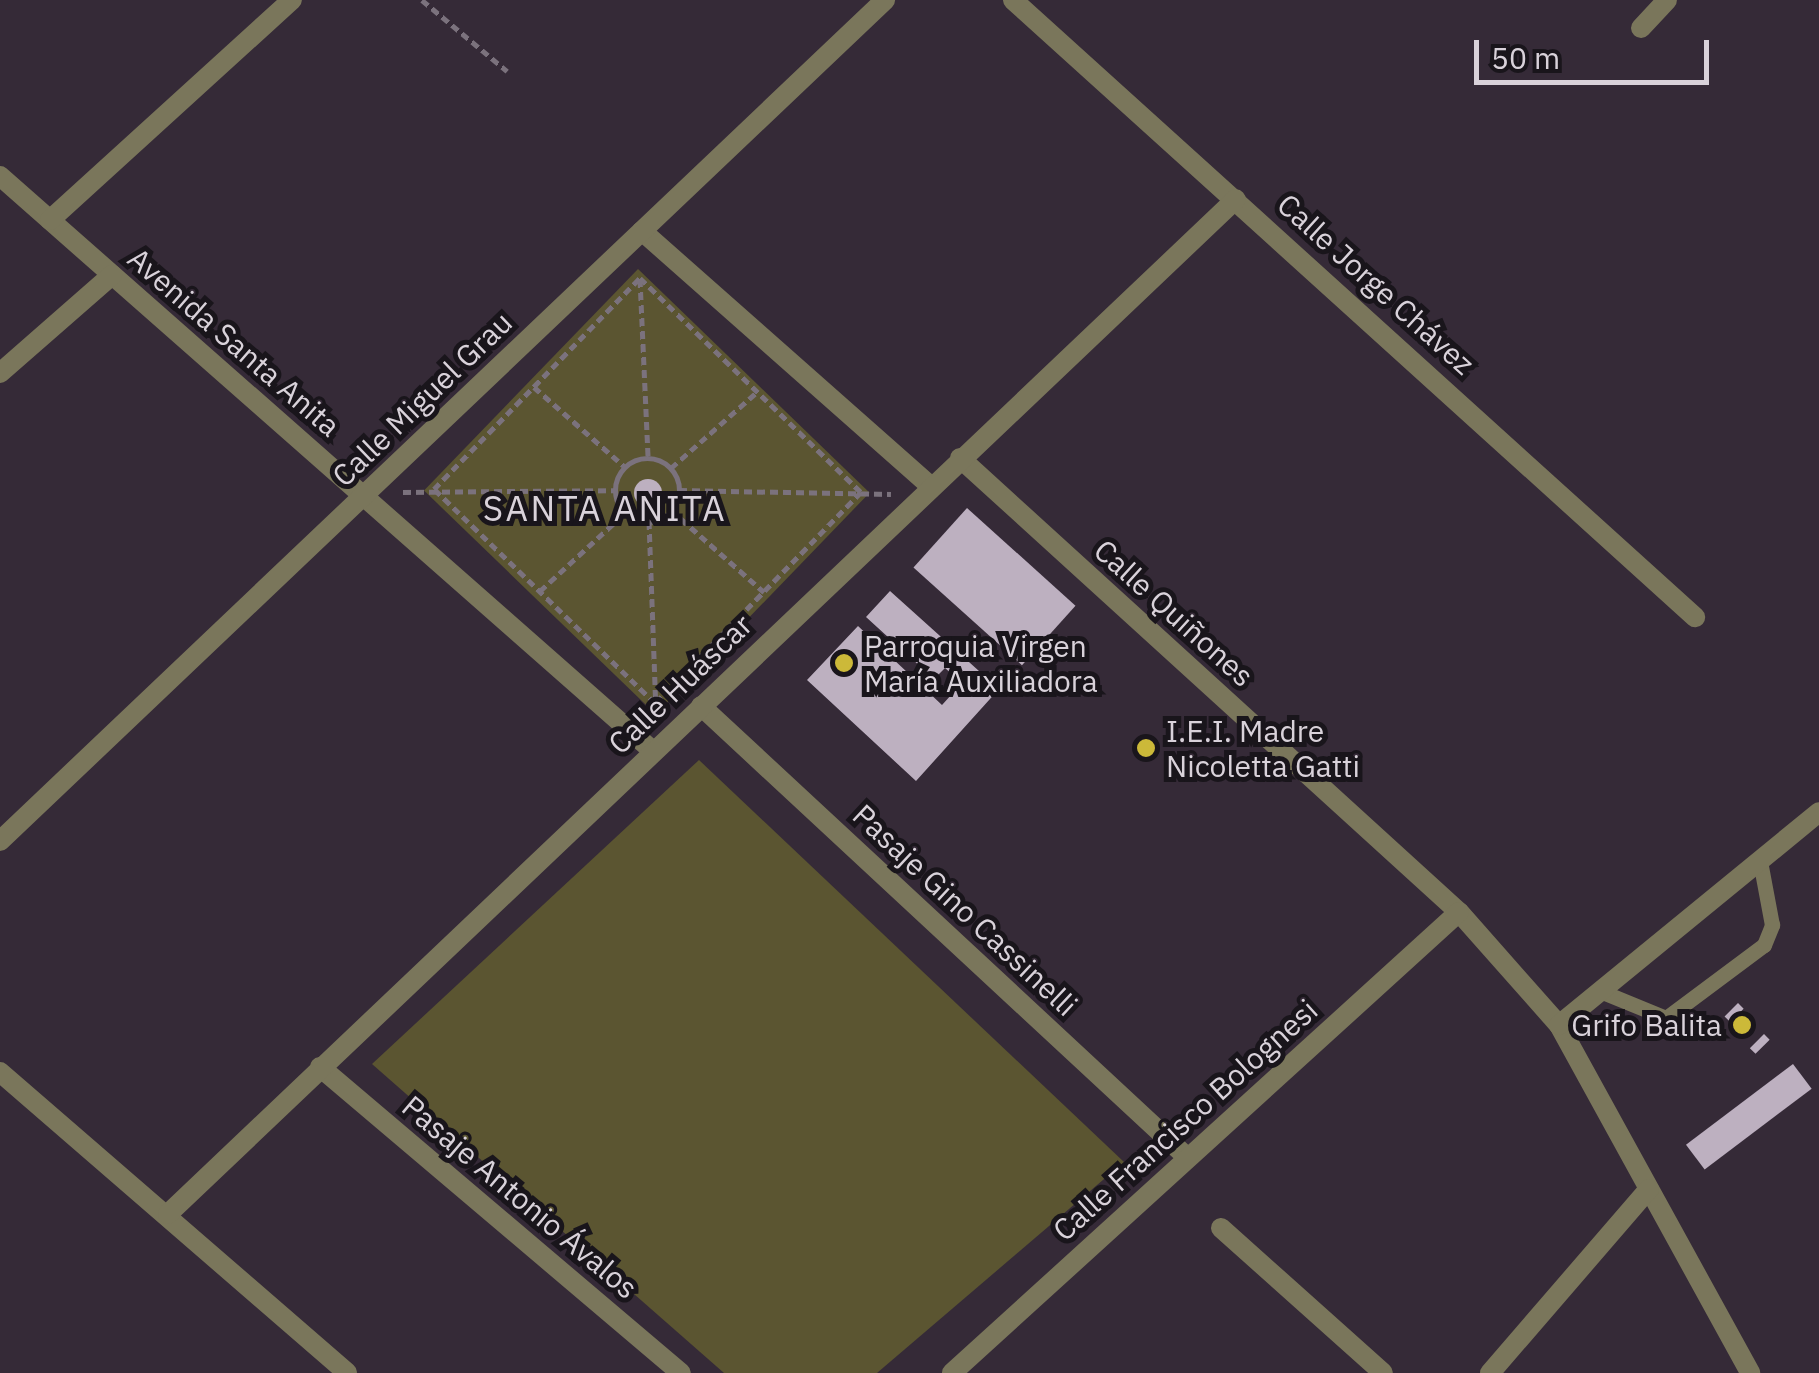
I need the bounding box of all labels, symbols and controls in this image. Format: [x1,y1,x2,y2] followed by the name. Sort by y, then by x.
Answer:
[1479,20,1714,82] scale bar
[1491,38,1560,77] text: 50 m
[1270,186,1482,382] street label: Calle Jorge Chávez
[121,240,347,444] street label: Avenida Santa Anita
[325,304,519,494] street label: Calle Miguel Grau
[483,487,727,529] district label: SANTA ANITA
[1087,532,1261,694] street label: Calle Quiñones
[601,607,759,761] street label: Calle Huáscar
[864,628,1098,698] place label: Parroquia Virgen María Auxiliadora
[833,652,855,674] marker: Parroquia Virgen María Auxiliadora
[1166,713,1360,784] place label: I.E.I. Madre Nicoletta Gatti
[1135,737,1157,759] marker: I.E.I. Madre Nicoletta Gatti
[846,797,1084,1023] street label: Pasaje Gino Cassinelli
[1045,992,1325,1248] street label: Calle Francisco Bolognesi
[1571,1007,1722,1043] place label: Grifo Balita
[1731,1014,1753,1036] marker: Grifo Balita
[395,1088,645,1306] street label: Pasaje Antonio Ávalos

